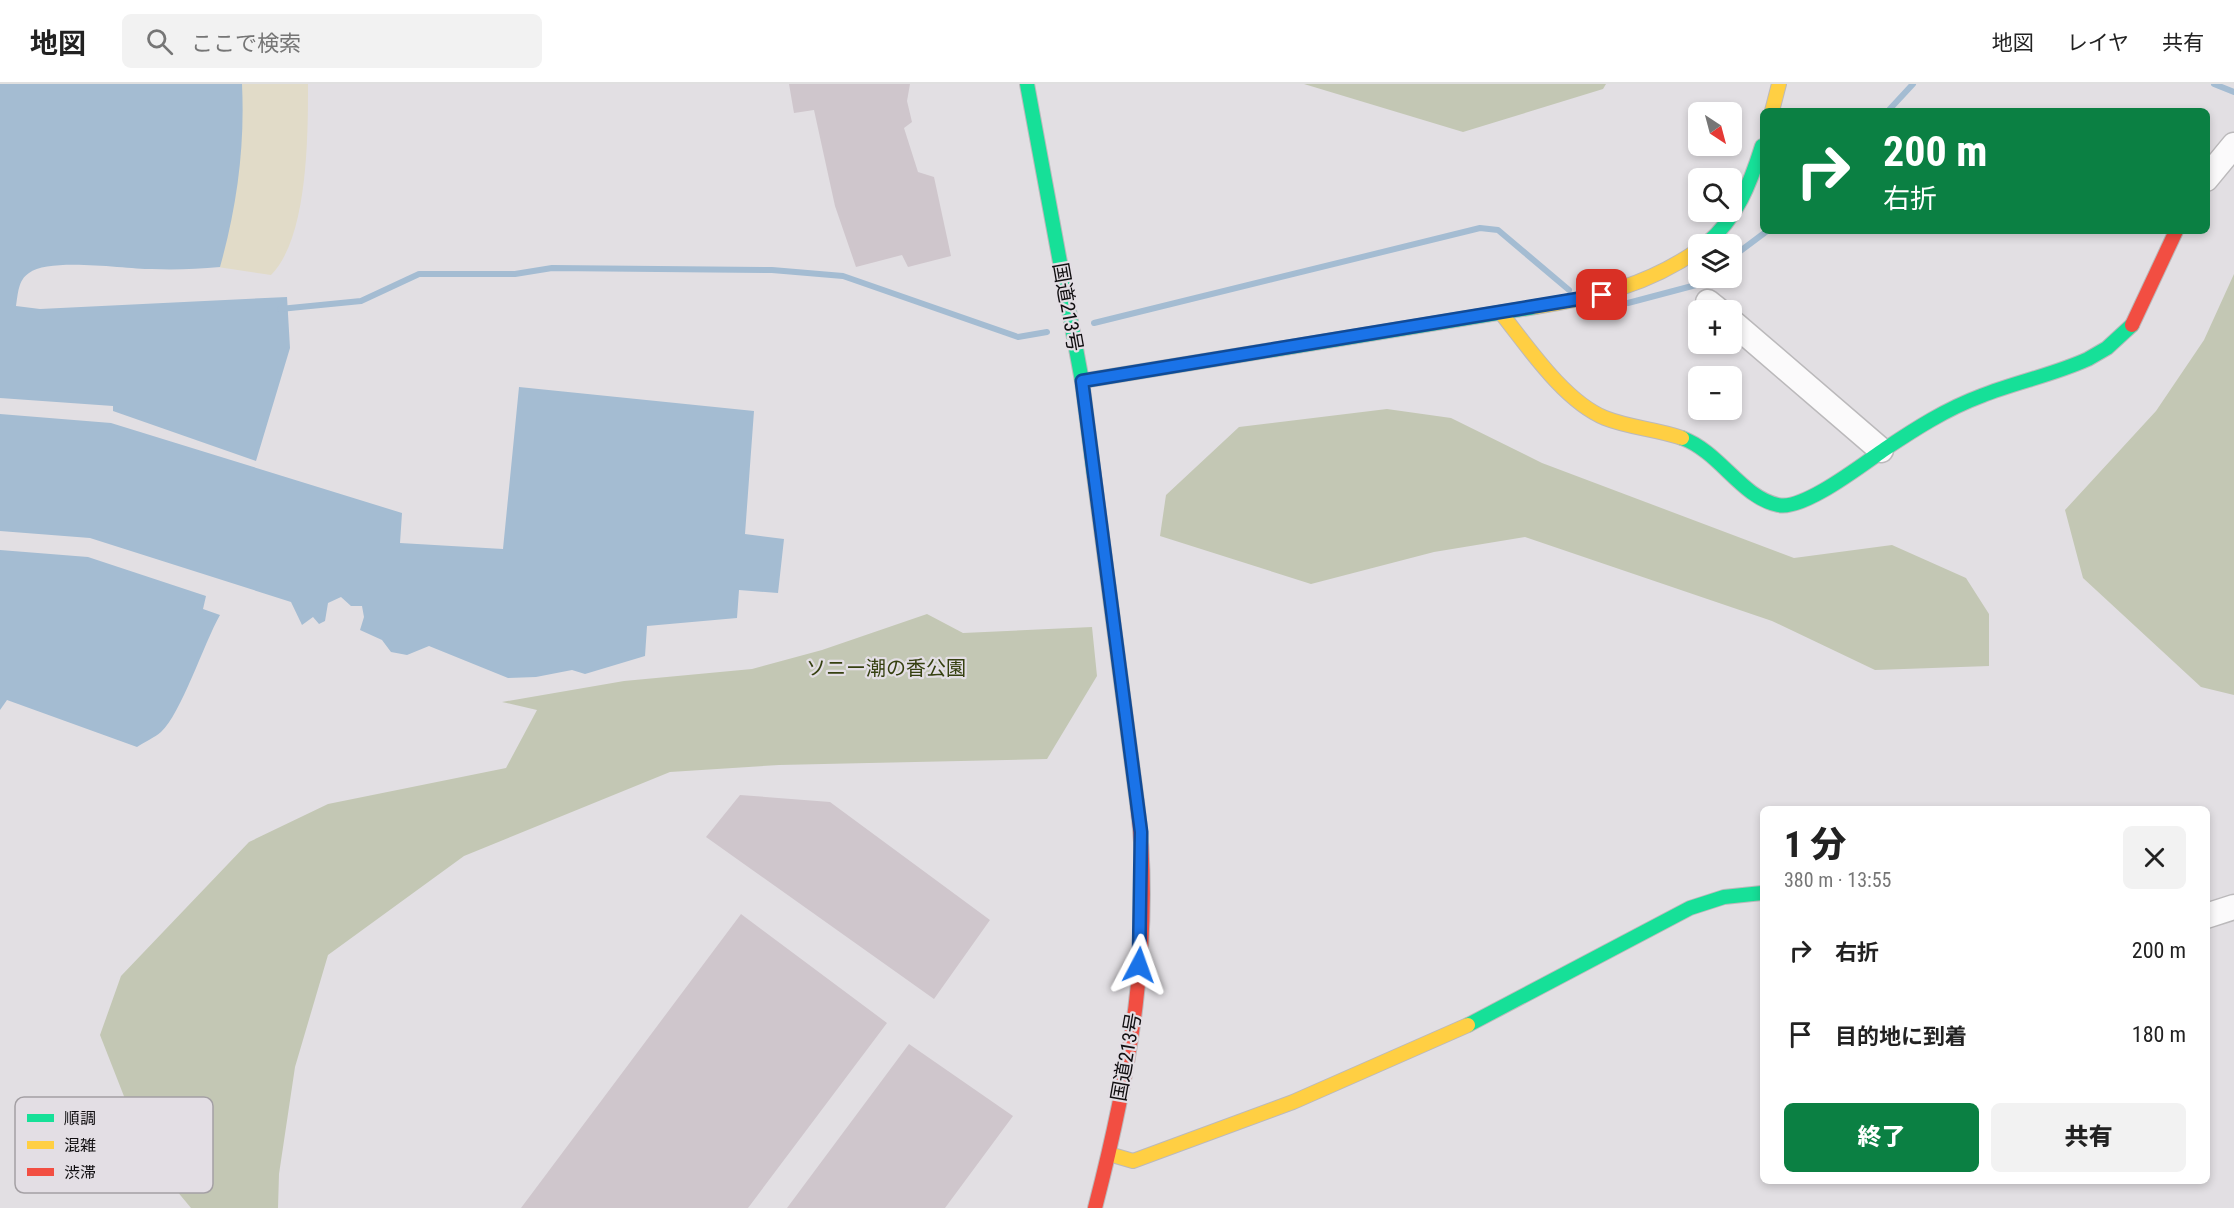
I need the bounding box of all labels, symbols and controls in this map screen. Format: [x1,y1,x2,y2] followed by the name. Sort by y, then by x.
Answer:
[122,14,542,68] search box
[143,25,176,58] icon: search
[30,27,86,60] text: 地図
[191,31,301,56] text: ここで検索
[1992,31,2034,55] text: 地図
[2067,31,2129,55] text: レイヤ
[2162,31,2204,55] text: 共有
[1688,102,1742,156] north arrow
[1688,102,1742,420] map controls
[1883,127,1988,176] text: 200 m
[1784,132,1862,210] icon: right
[1688,168,1742,222] button: search
[1883,183,1937,215] text: 右折
[1688,234,1742,288] button: layers
[1048,261,1088,353] street label: 国道213号
[1576,269,1627,320] pin
[1585,278,1618,311] icon: arrive
[1688,300,1742,354] button: +
[1688,366,1742,420] button: −
[806,656,966,680] park label: ソニー潮の香公園
[1784,824,1847,866] text: 1 分
[2123,826,2186,889] button: close
[1784,868,1891,892] text: 380 m · 13:55
[1107,933,1171,997] position arrow
[1784,934,1817,967] icon: right
[2132,938,2186,963] text: 200 m
[1835,940,1879,965] text: 右折
[1106,1011,1146,1103] street label: 国道213号
[1784,1018,1817,1051] icon: arrive
[2132,1022,2186,1047] text: 180 m
[1835,1024,1967,1049] text: 目的地に到着
[15,1097,213,1193] legend
[1784,1103,1979,1172] button: 終了
[1991,1103,2186,1172] button: 共有
[64,1109,96,1128] text: 順調
[64,1136,96,1155] text: 混雑
[64,1163,96,1182] text: 渋滞

